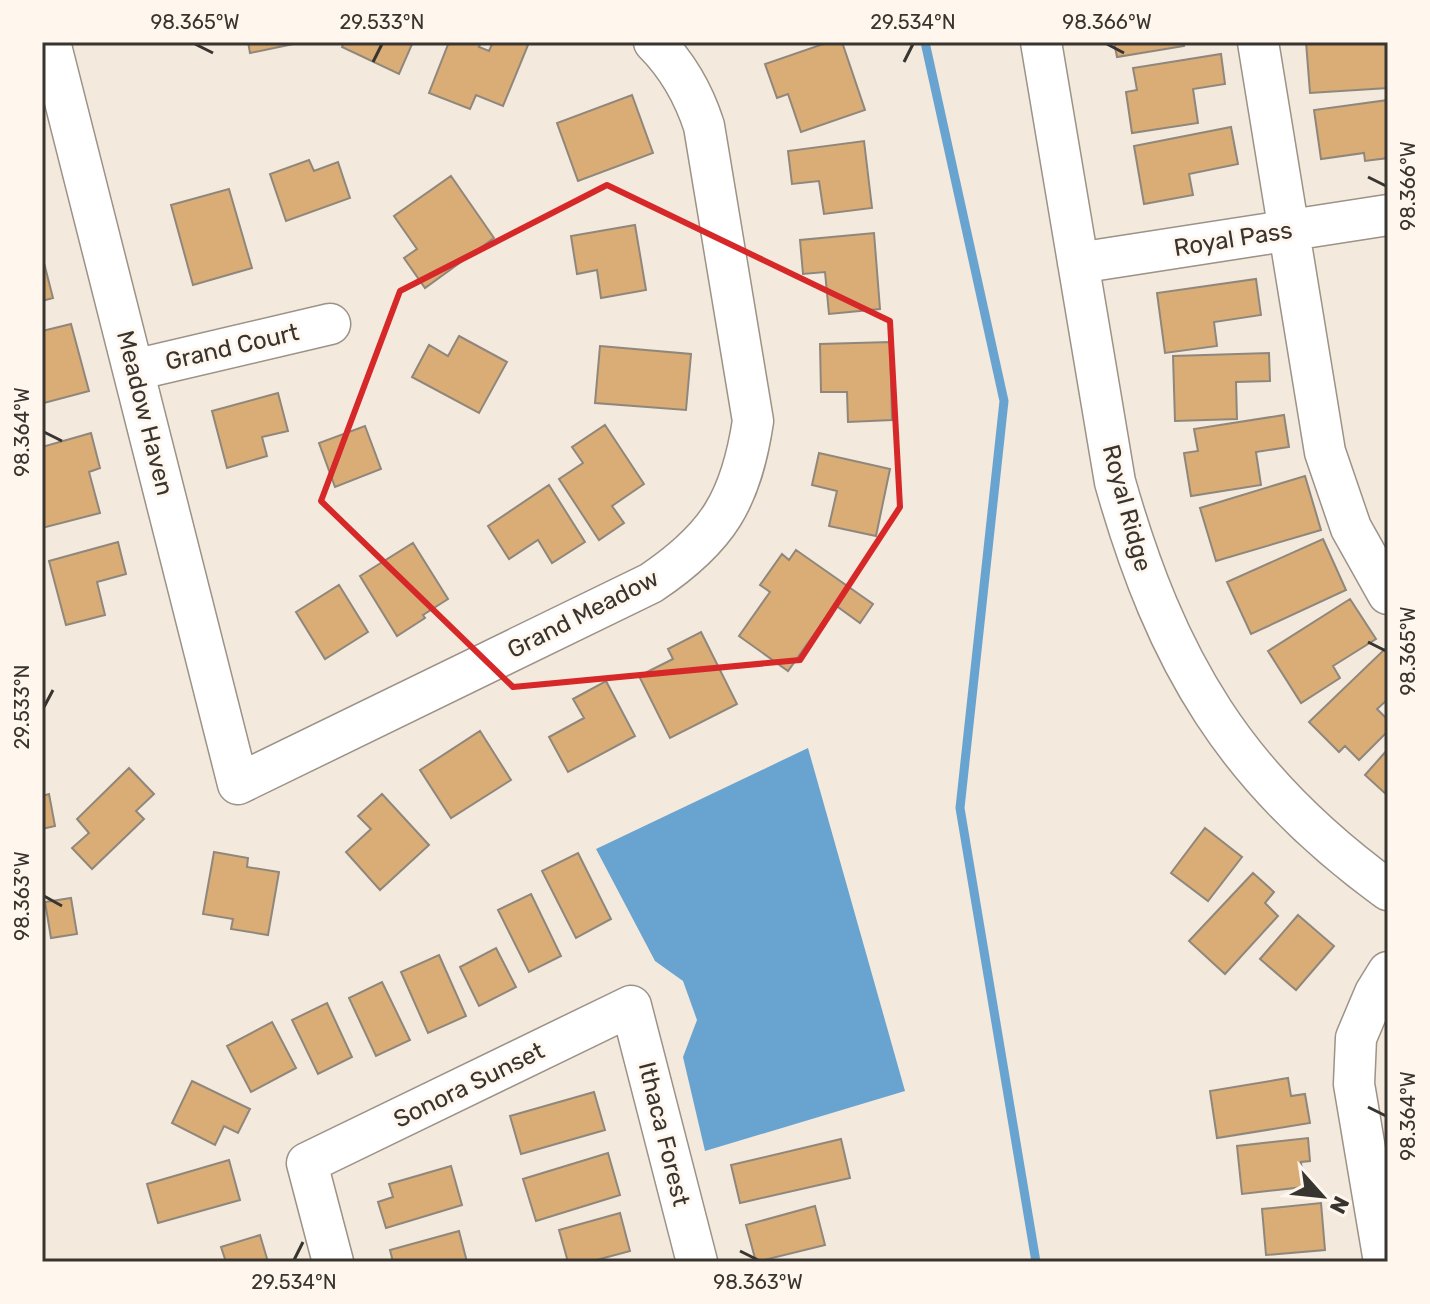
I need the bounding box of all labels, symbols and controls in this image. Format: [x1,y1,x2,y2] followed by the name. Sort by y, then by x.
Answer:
[150,10,240,34] text: 98.365°W
[340,10,424,34] text: 29.533°N
[870,10,956,34] text: 29.534°N
[1062,10,1152,34] text: 98.366°W
[1396,141,1420,231] text: 98.366°W
[1172,216,1294,262] street label: Royal Pass
[163,318,301,376] street label: Grand Court
[111,328,179,498] street label: Meadow Haven
[10,387,34,477] text: 98.364°W
[1097,442,1157,574] street label: Royal Ridge
[503,564,663,664] street label: Grand Meadow
[1396,606,1420,696] text: 98.365°W
[10,665,34,749] text: 29.533°N
[10,851,34,941] text: 98.363°W
[389,1036,549,1134] street label: Sonora Sunset
[633,1059,695,1209] street label: Ithaca Forest
[1396,1071,1420,1161] text: 98.364°W
[1282,1156,1362,1236] north arrow
[1324,1192,1355,1218] text: N
[251,1270,337,1294] text: 29.534°N
[713,1270,803,1294] text: 98.363°W

